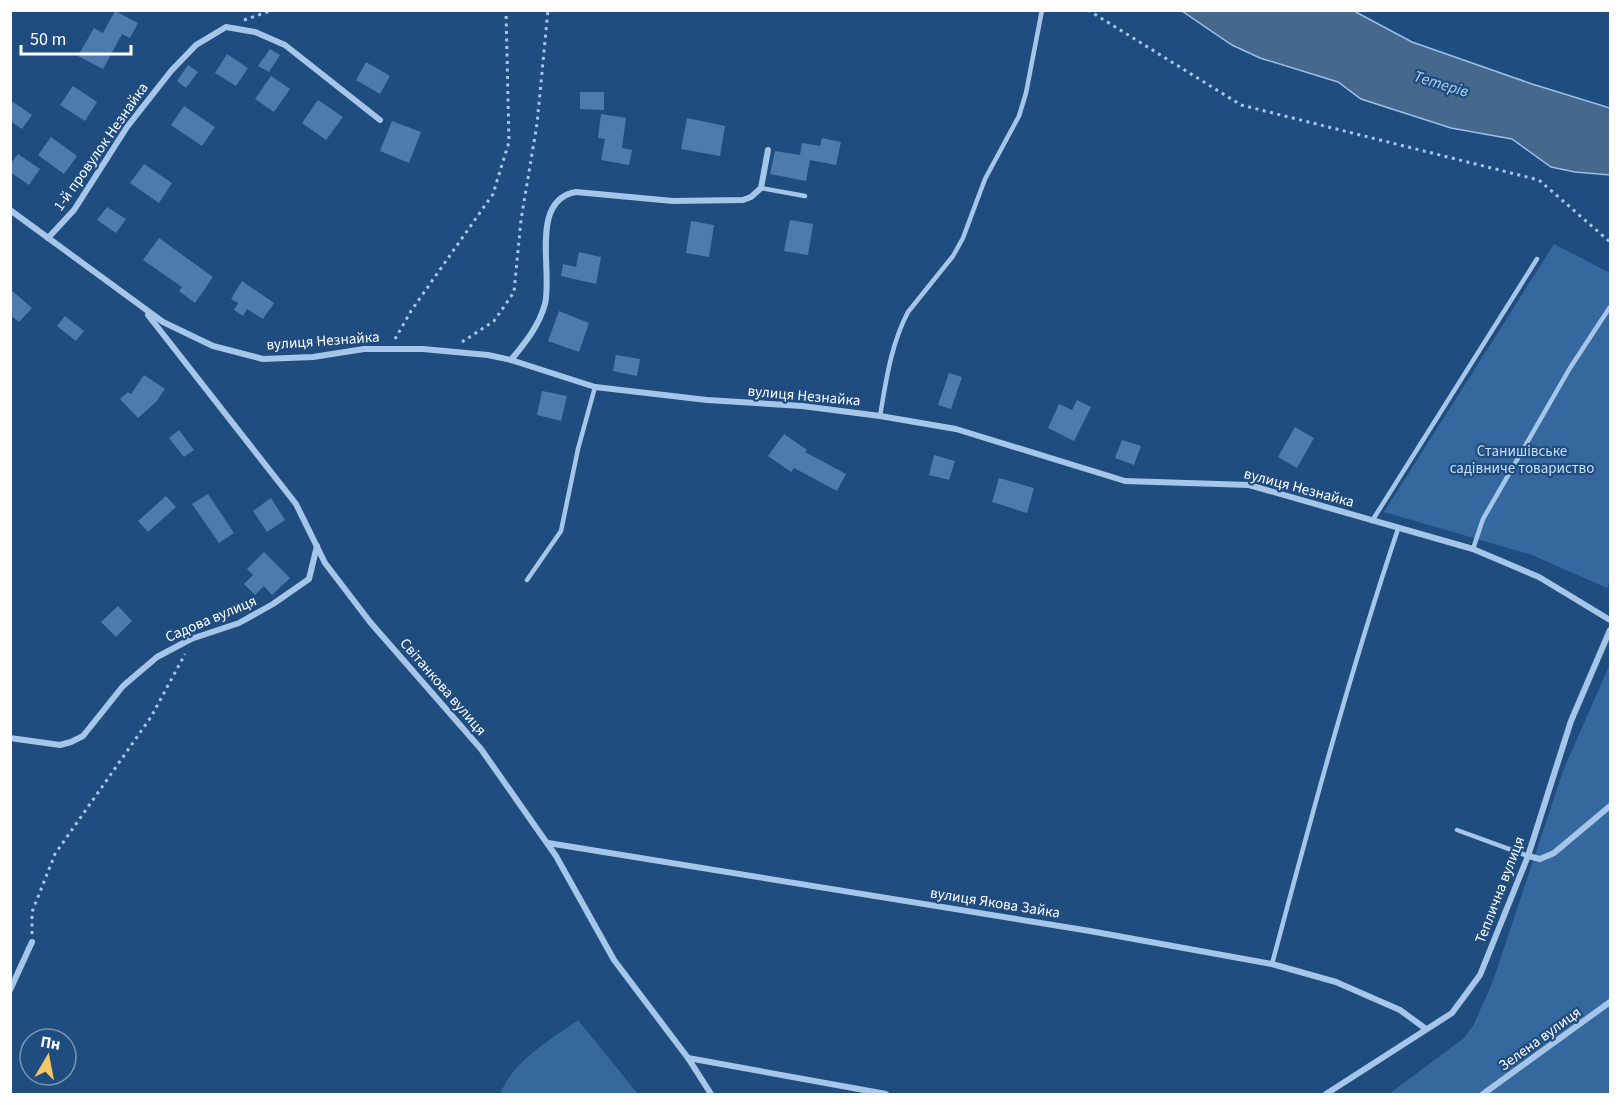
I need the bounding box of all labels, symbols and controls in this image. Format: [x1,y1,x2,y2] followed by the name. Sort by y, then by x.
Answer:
[21,18,130,56] scale bar
[30,27,66,52] text: 50 m
[1411,65,1472,103] water label: Тетерів
[49,78,153,216] street label: 1-й провулок Незнайка
[266,327,380,355] street label: вулиця Незнайка
[747,381,861,411] street label: вулиця Незнайка
[1450,441,1594,479] park label: Станишівське садівниче товариство
[1242,463,1356,513] street label: вулиця Незнайка
[162,590,260,648] street label: Садова вулиця
[395,634,491,740] street label: Світанкова вулиця
[1470,834,1530,946] street label: Теплична вулиця
[929,882,1061,924] street label: вулиця Якова Зайка
[1495,1002,1585,1076] street label: Зелена вулиця
[18,1027,78,1087] north arrow
[39,1031,62,1056] text: Пн

